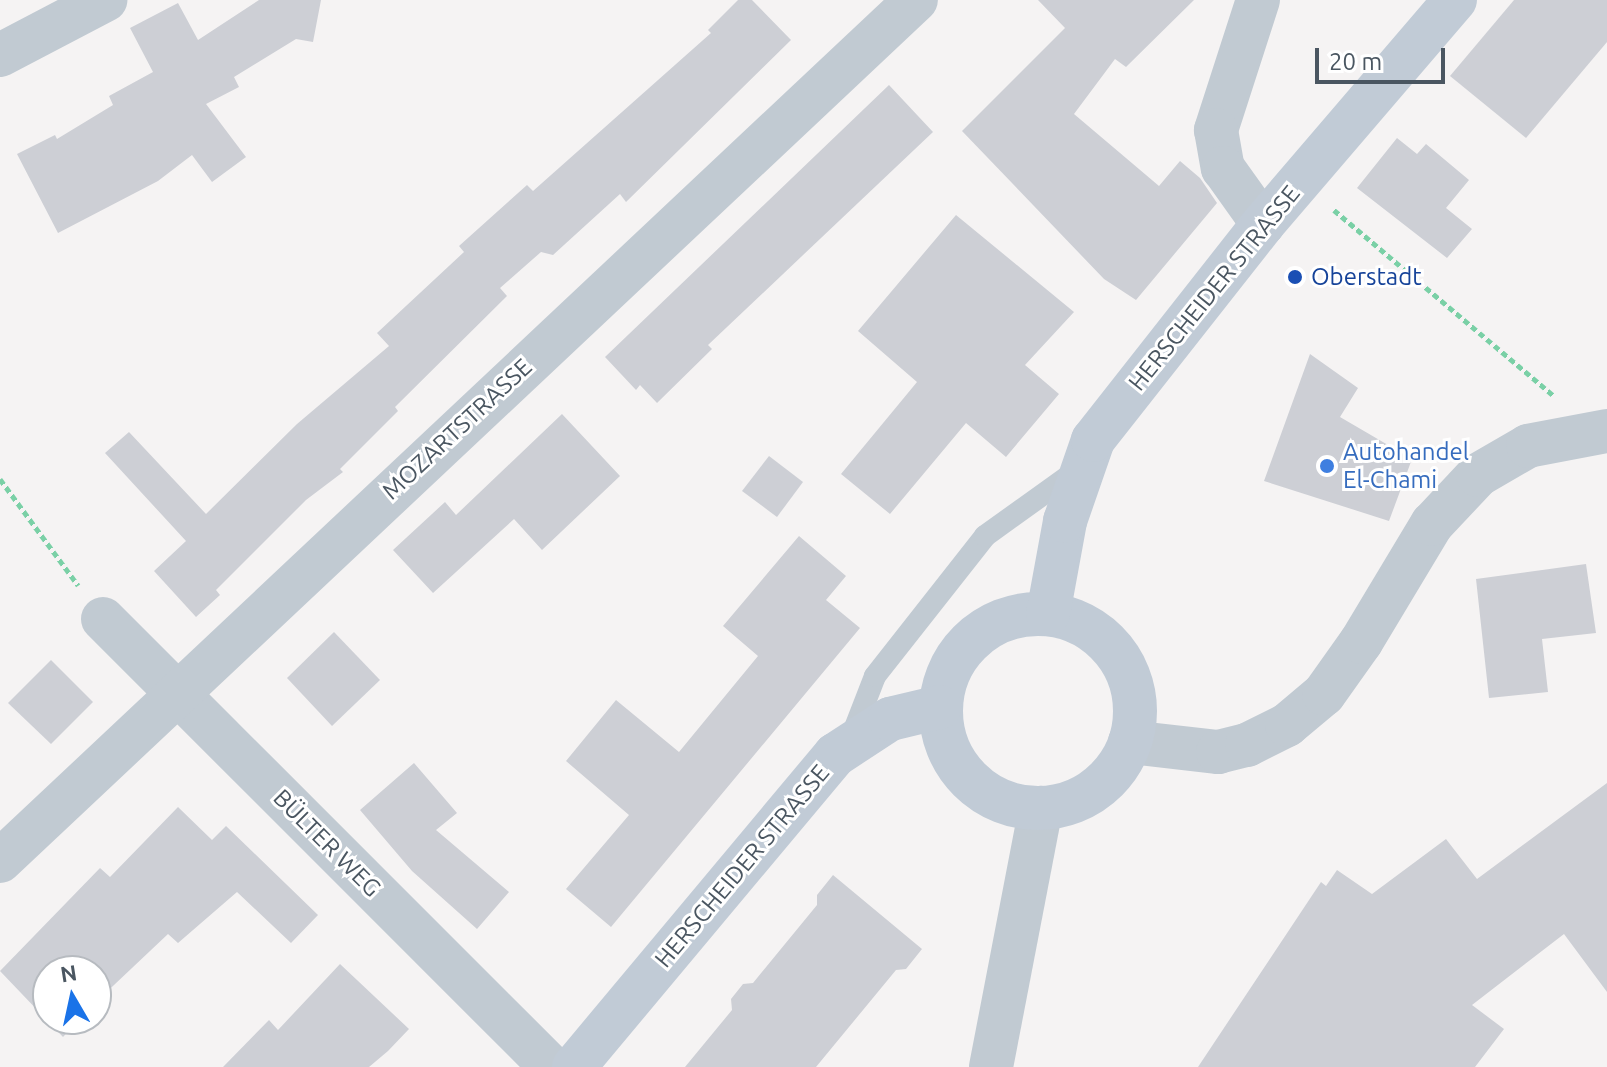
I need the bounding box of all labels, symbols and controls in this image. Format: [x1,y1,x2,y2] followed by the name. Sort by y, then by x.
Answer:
[1319,32,1449,82] scale bar
[1329,48,1382,75] text: 20 m
[1122,180,1306,396] street label: HERSCHEIDER STRASSE
[1311,263,1422,291] place label: Oberstadt
[1286,268,1304,286] marker: Oberstadt
[376,352,538,506] street label: MOZARTSTRASSE
[1343,438,1469,494] place label: Autohandel El-Chami
[1318,457,1336,475] marker: Autohandel El-Chami
[649,759,835,973] street label: HERSCHEIDER STRASSE
[267,783,387,903] street label: BÜLTER WEG
[32,955,112,1035] north arrow
[58,959,79,986] text: N

